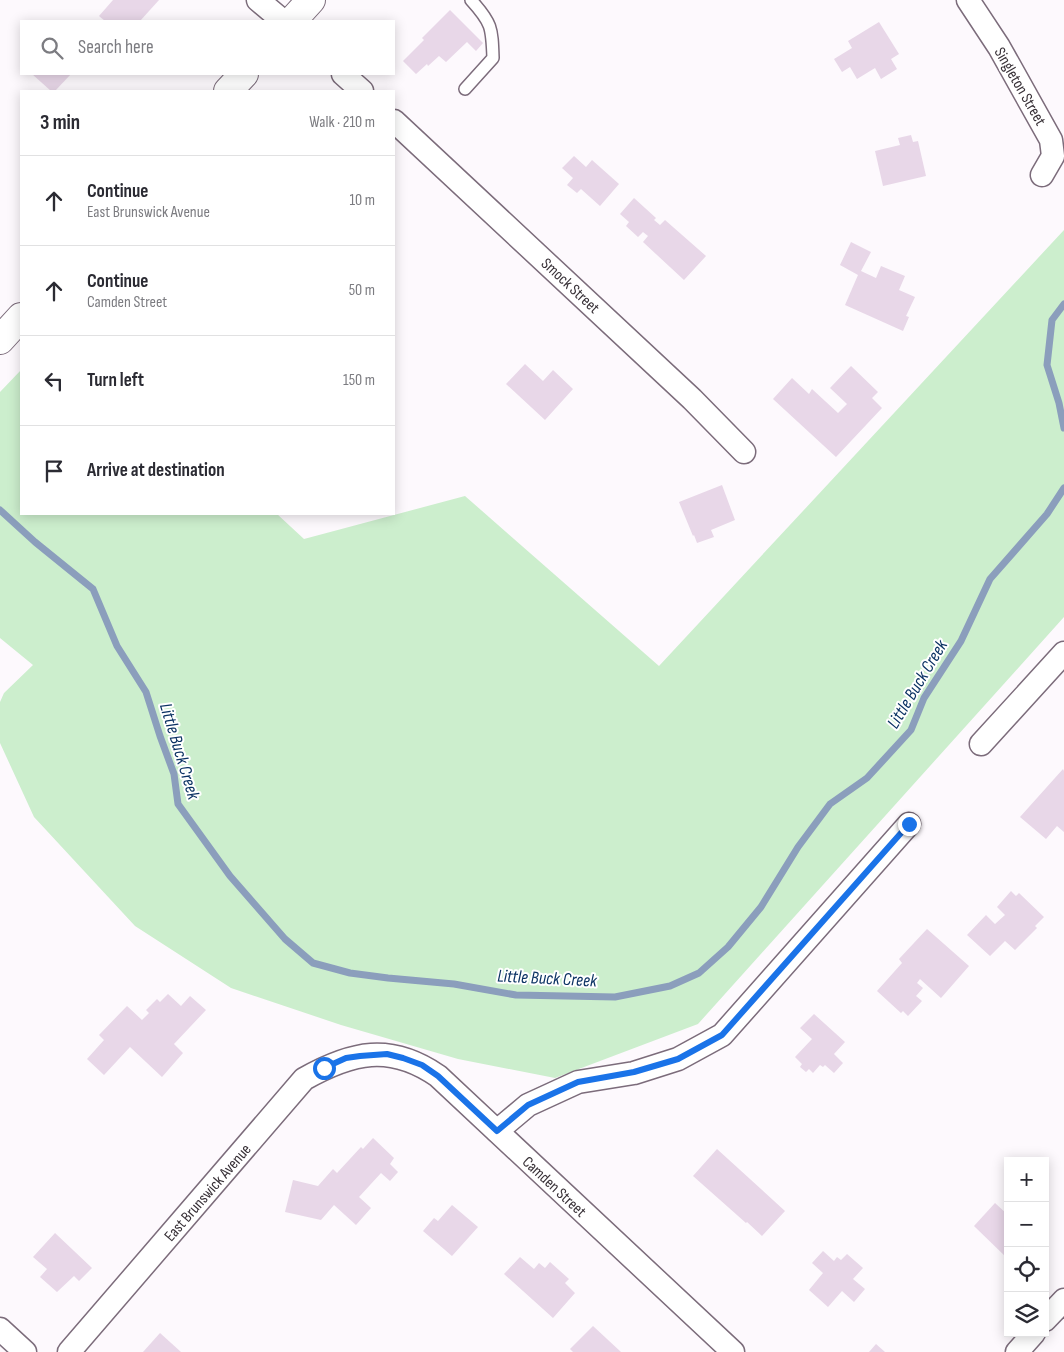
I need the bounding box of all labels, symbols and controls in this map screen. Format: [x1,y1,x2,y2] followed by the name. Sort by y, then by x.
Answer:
[20,20,395,75] search box
[38,34,66,62] icon: search
[78,36,154,59] text: Search here
[990,44,1050,129] street label: Singleton Street
[40,110,80,135] text: 3 min
[309,113,375,132] text: Walk · 210 m
[87,180,148,203] text: Continue
[40,187,68,215] icon: ahead
[349,191,375,210] text: 10 m
[87,203,210,222] text: East Brunswick Avenue
[537,254,603,318] street label: Smock Street
[87,270,148,293] text: Continue
[40,277,68,305] icon: ahead
[349,281,375,300] text: 50 m
[87,293,167,312] text: Camden Street
[40,367,68,395] icon: left
[87,369,144,392] text: Turn left
[343,371,375,390] text: 150 m
[40,457,68,485] icon: arrive
[87,459,225,482] text: Arrive at destination
[883,635,953,732] water label: Little Buck Creek
[155,700,204,803] water label: Little Buck Creek
[898,813,921,836] route end
[497,965,599,992] water label: Little Buck Creek
[313,1057,336,1080] route start
[161,1140,256,1246] street label: East Brunswick Avenue
[518,1153,590,1221] street label: Camden Street
[1004,1157,1049,1337] map controls
[1004,1157,1049,1202] button: +
[1004,1202,1049,1247] button: −
[1004,1247,1049,1292] button: locate
[1004,1292,1049,1337] button: layers

